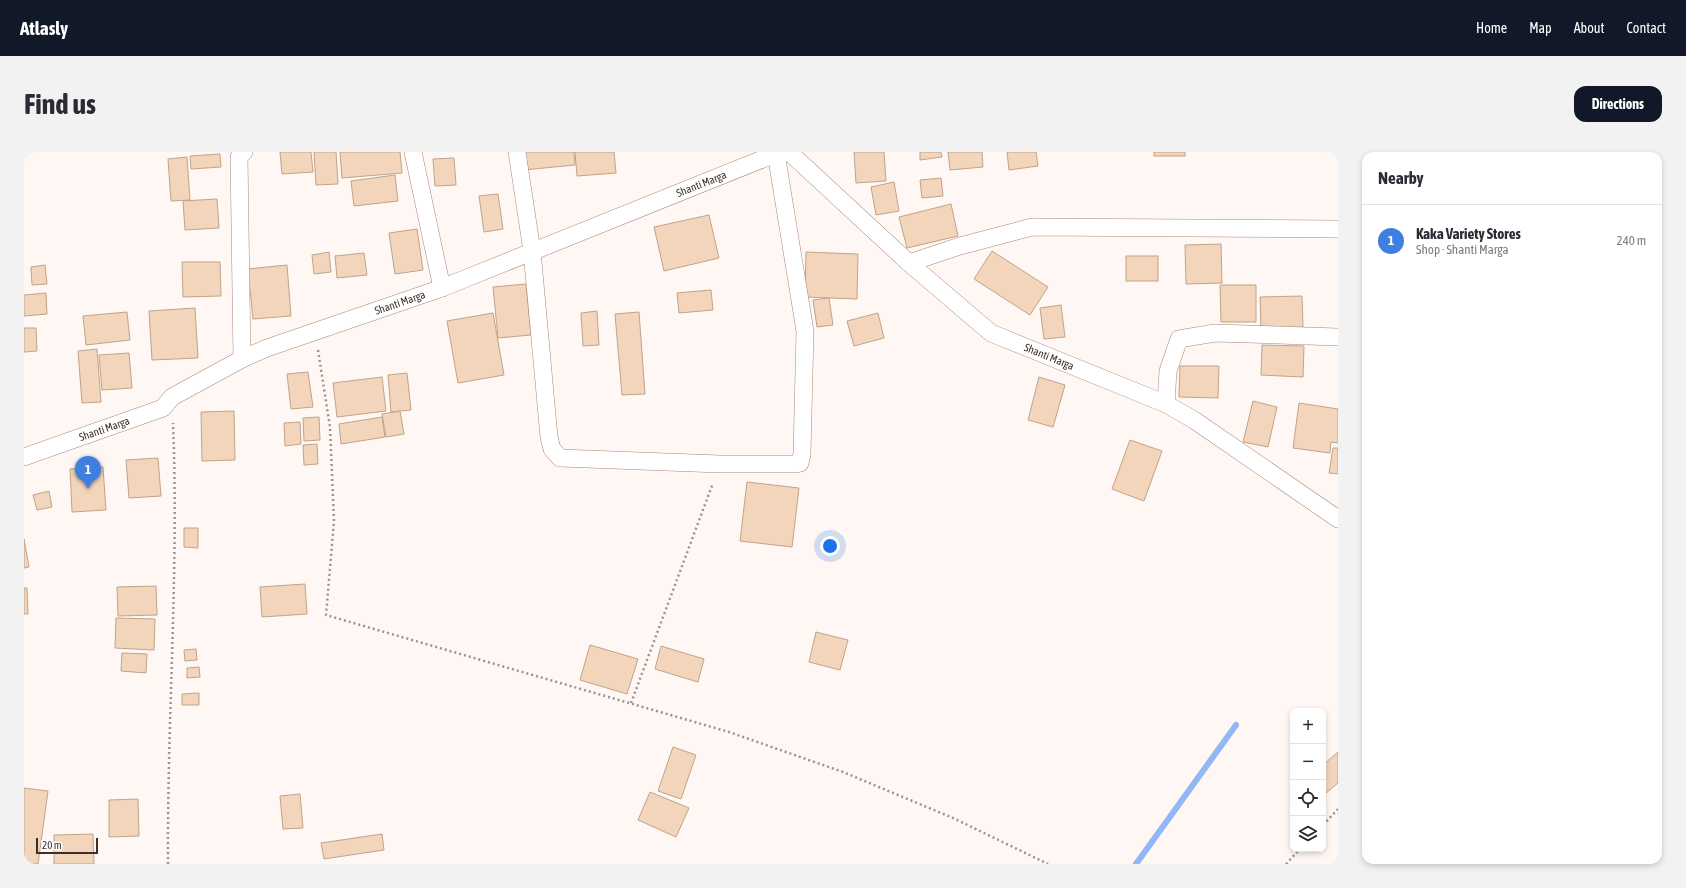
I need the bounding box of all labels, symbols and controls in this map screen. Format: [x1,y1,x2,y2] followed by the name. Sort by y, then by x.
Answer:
[20,17,68,39] text: Atlasly
[1476,20,1507,36] text: Home
[1529,20,1552,36] text: Map
[1574,20,1605,36] text: About
[1627,20,1666,36] text: Contact
[1574,86,1662,122] button: Directions
[24,88,96,120] text: Find us
[675,168,728,199] street label: Shanti Marga
[1378,168,1424,188] text: Nearby
[1416,225,1521,242] text: Kaka Variety Stores
[1388,233,1394,248] text: 1
[1617,233,1646,248] text: 240 m
[1416,242,1509,257] text: Shop · Shanti Marga
[373,288,427,317] street label: Shanti Marga
[1022,341,1076,372] street label: Shanti Marga
[77,414,131,443] street label: Shanti Marga
[75,456,101,489] pin: 1
[820,536,840,556] your location
[1290,708,1326,852] map controls
[1290,708,1326,744] button: +
[1290,744,1326,780] button: −
[1290,780,1326,816] button: locate
[1290,816,1326,852] button: layers
[36,836,98,855] scale bar
[42,839,62,851] text: 20 m

